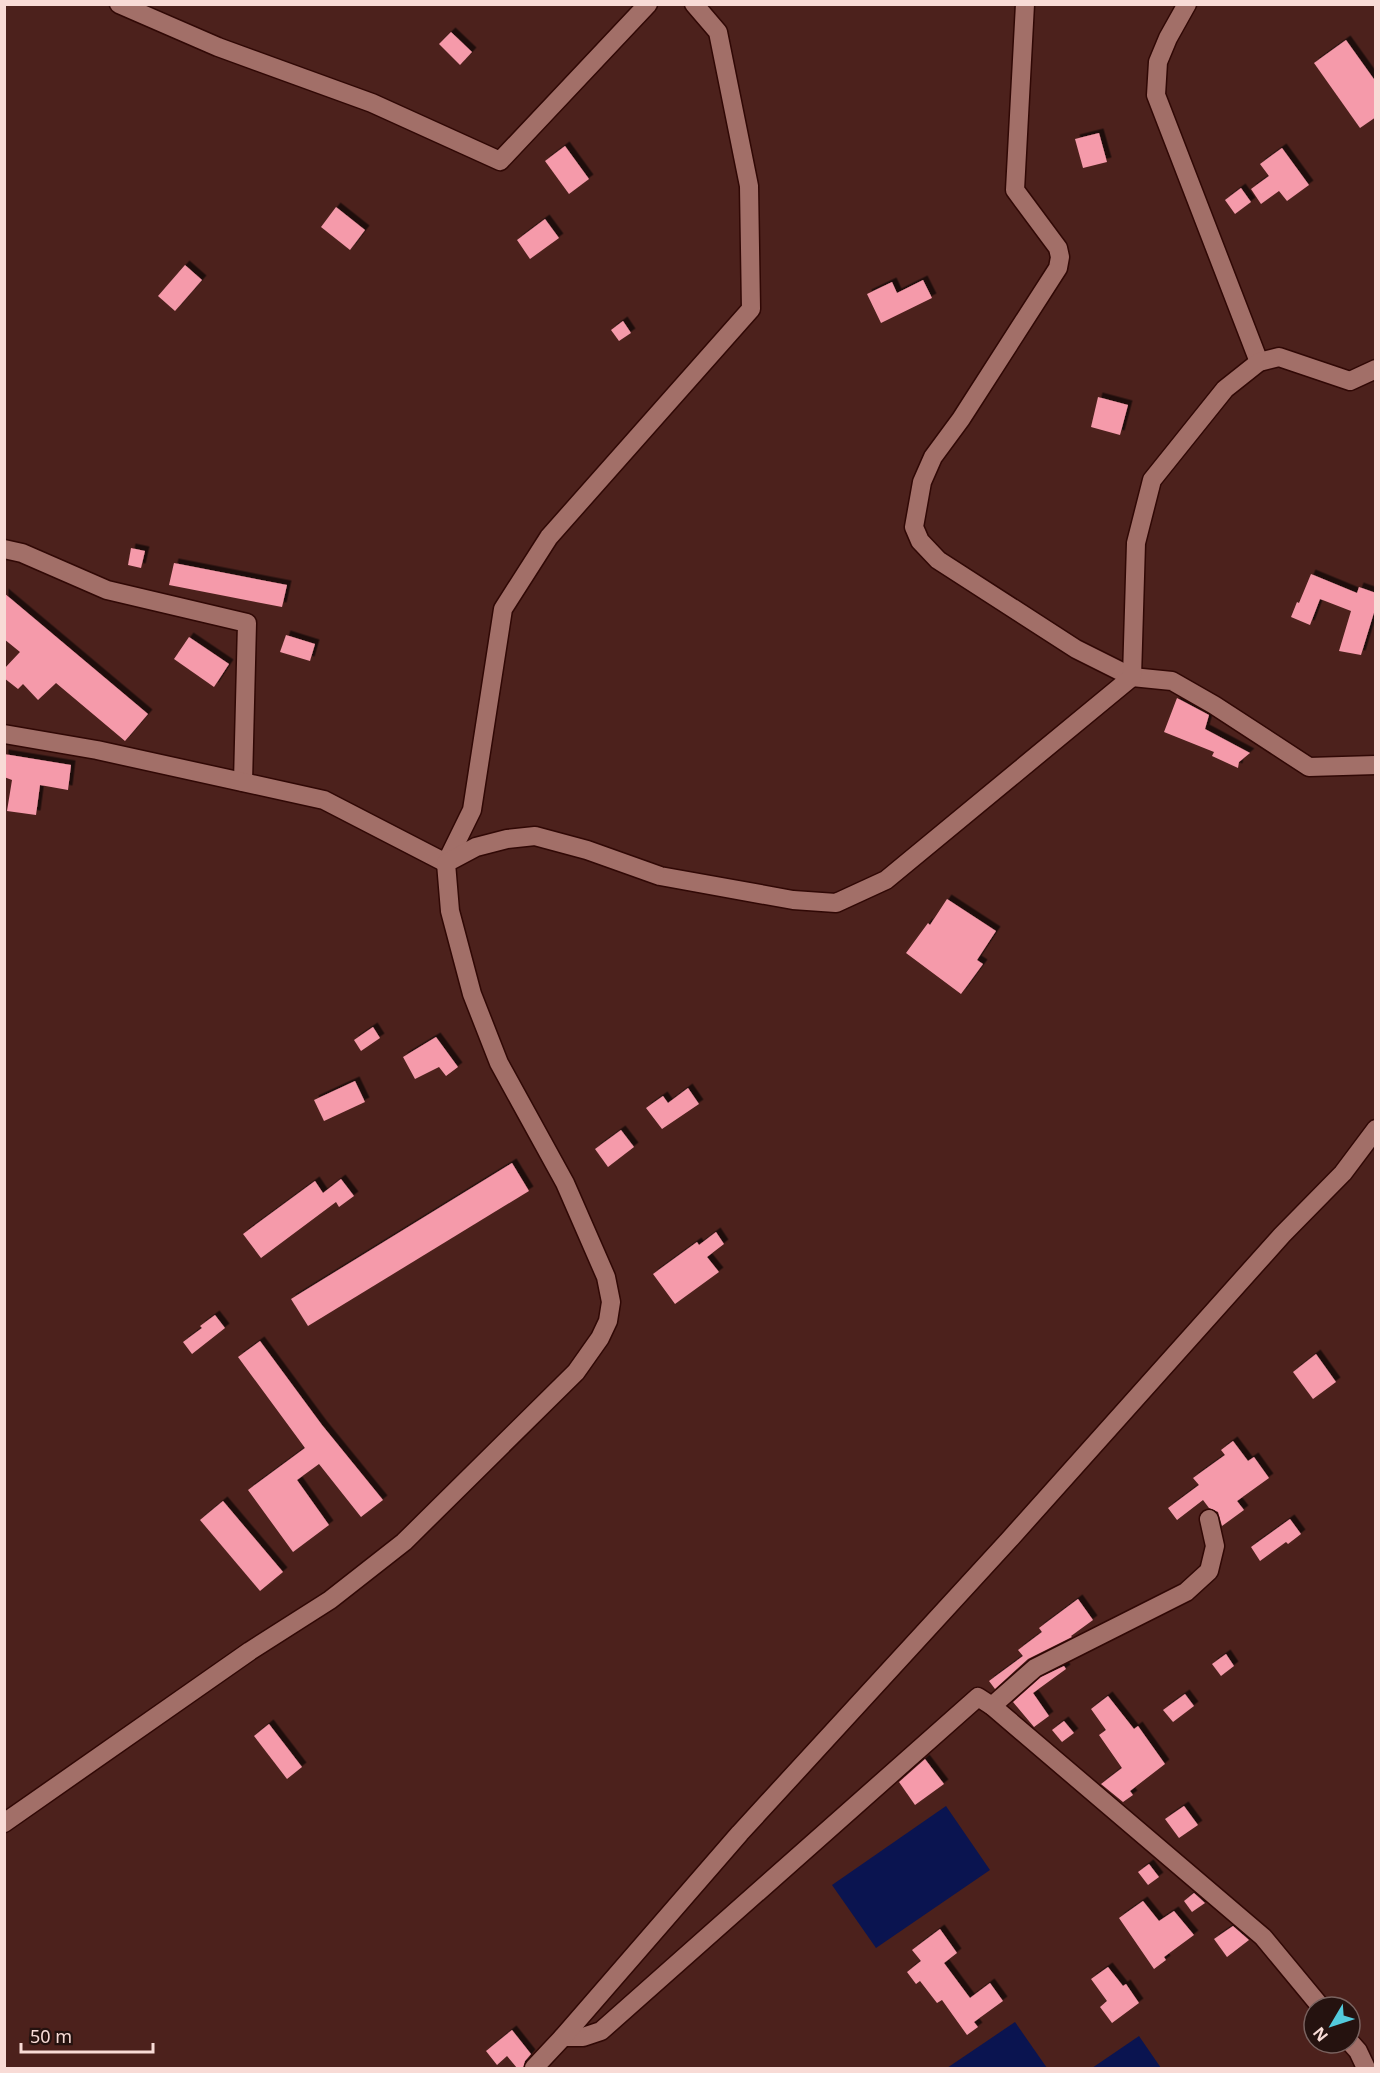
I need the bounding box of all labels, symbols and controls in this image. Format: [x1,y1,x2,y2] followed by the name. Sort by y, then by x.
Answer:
[1302,1995,1362,2055] north arrow
[21,2016,153,2054] scale bar
[1308,2022,1333,2046] text: N
[30,2024,72,2048] text: 50 m

